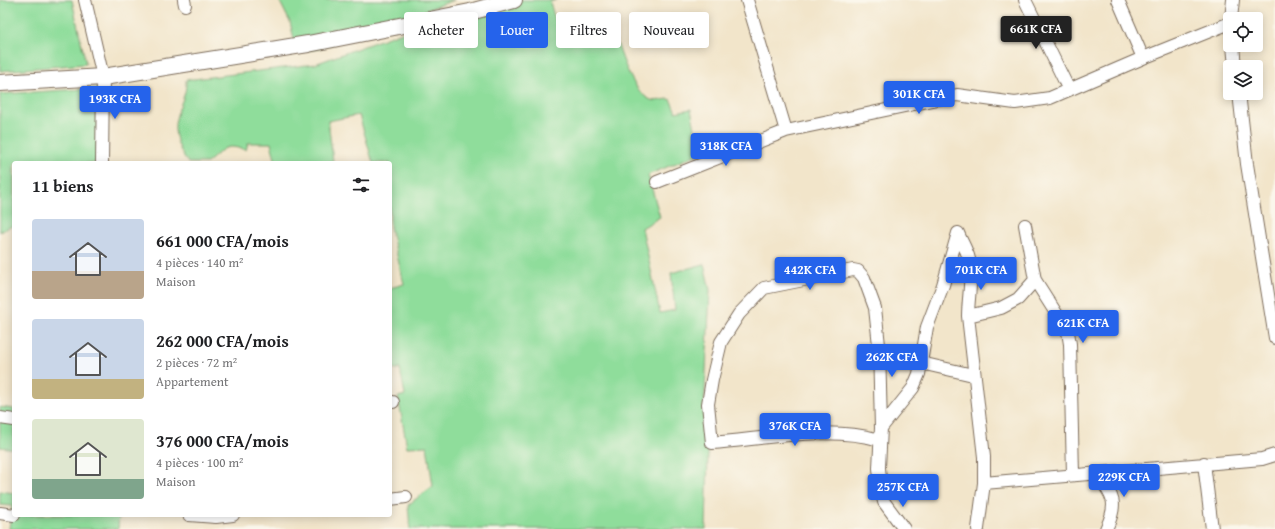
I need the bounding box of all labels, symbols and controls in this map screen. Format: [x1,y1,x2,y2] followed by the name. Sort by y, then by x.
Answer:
[404,12,478,48] chip: Acheter
[486,12,548,48] chip: Louer
[556,12,621,48] chip: Filtres
[629,12,709,48] chip: Nouveau
[1223,12,1263,100] map controls
[1223,12,1263,52] button: locate
[995,16,1077,50] pin: 661K CFA
[1010,19,1062,38] text: 661K CFA
[1223,60,1263,100] button: layers
[878,81,960,115] pin: 301K CFA
[893,84,945,103] text: 301K CFA
[74,86,156,120] pin: 193K CFA
[89,89,141,108] text: 193K CFA
[685,133,767,167] pin: 318K CFA
[700,136,752,155] text: 318K CFA
[32,173,94,198] text: 11 biens
[350,174,372,196] icon: filters
[156,228,289,253] text: 661 000 CFA/mois
[64,235,112,283] icon: home
[156,253,243,272] text: 4 pièces · 140 m²
[769,257,851,291] pin: 442K CFA
[940,257,1022,291] pin: 701K CFA
[784,260,836,279] text: 442K CFA
[955,260,1007,279] text: 701K CFA
[156,272,196,291] text: Maison
[1042,310,1124,344] pin: 621K CFA
[1057,313,1109,332] text: 621K CFA
[156,328,289,353] text: 262 000 CFA/mois
[64,335,112,383] icon: home
[851,344,933,378] pin: 262K CFA
[866,347,918,366] text: 262K CFA
[156,353,237,372] text: 2 pièces · 72 m²
[156,372,229,391] text: Appartement
[754,413,836,447] pin: 376K CFA
[769,416,821,435] text: 376K CFA
[156,428,289,453] text: 376 000 CFA/mois
[64,435,112,483] icon: home
[156,453,243,472] text: 4 pièces · 100 m²
[1083,464,1165,498] pin: 229K CFA
[1098,467,1150,486] text: 229K CFA
[156,472,196,491] text: Maison
[862,474,944,508] pin: 257K CFA
[877,477,929,496] text: 257K CFA

